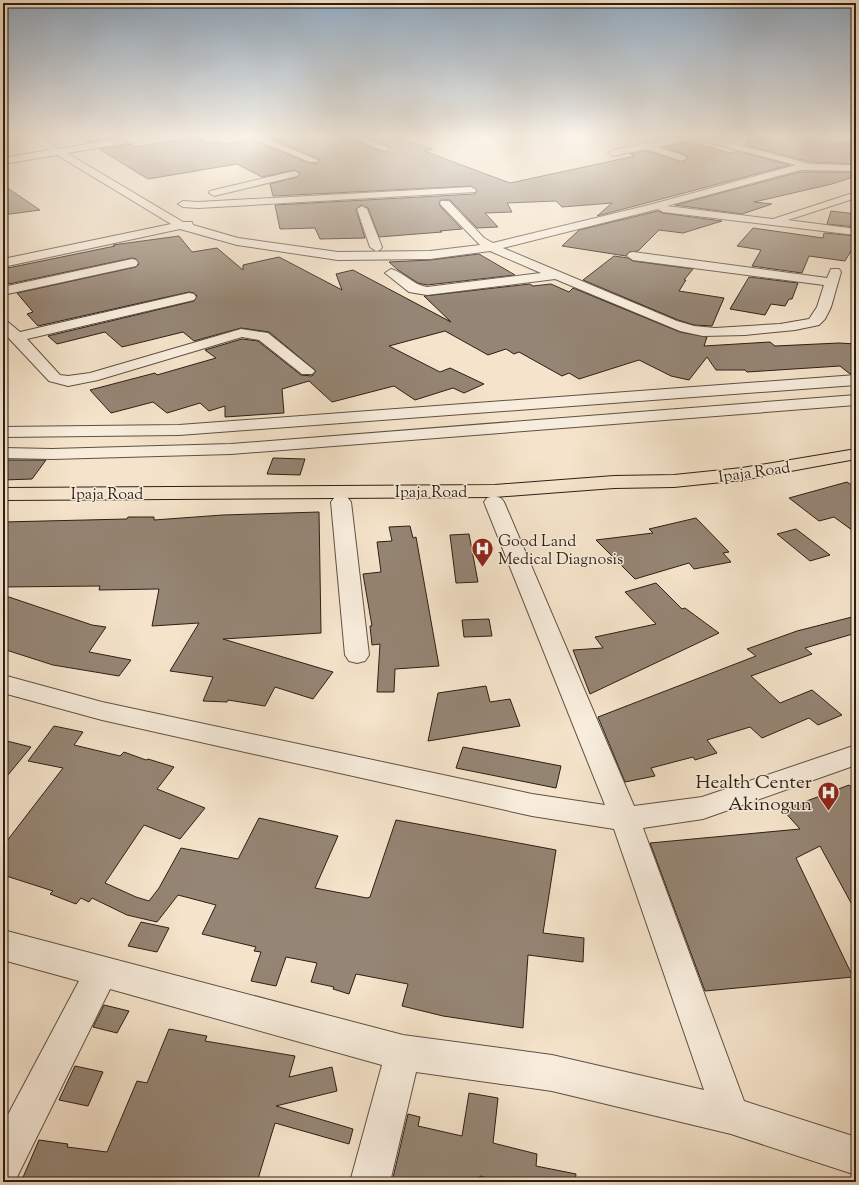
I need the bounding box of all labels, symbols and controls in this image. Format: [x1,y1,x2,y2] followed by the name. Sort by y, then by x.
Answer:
[717,457,792,490] street label: Ipaja Road
[395,482,467,505] street label: Ipaja Road
[71,484,143,507] street label: Ipaja Road
[498,531,623,572] place label: Good Land Medical Diagnosis
[470,536,496,569] hospital icon: Good Land Medical Diagnosis
[695,770,812,819] place label: Health Center Akinogun
[815,779,841,812] hospital icon: Health Center Akinogun

